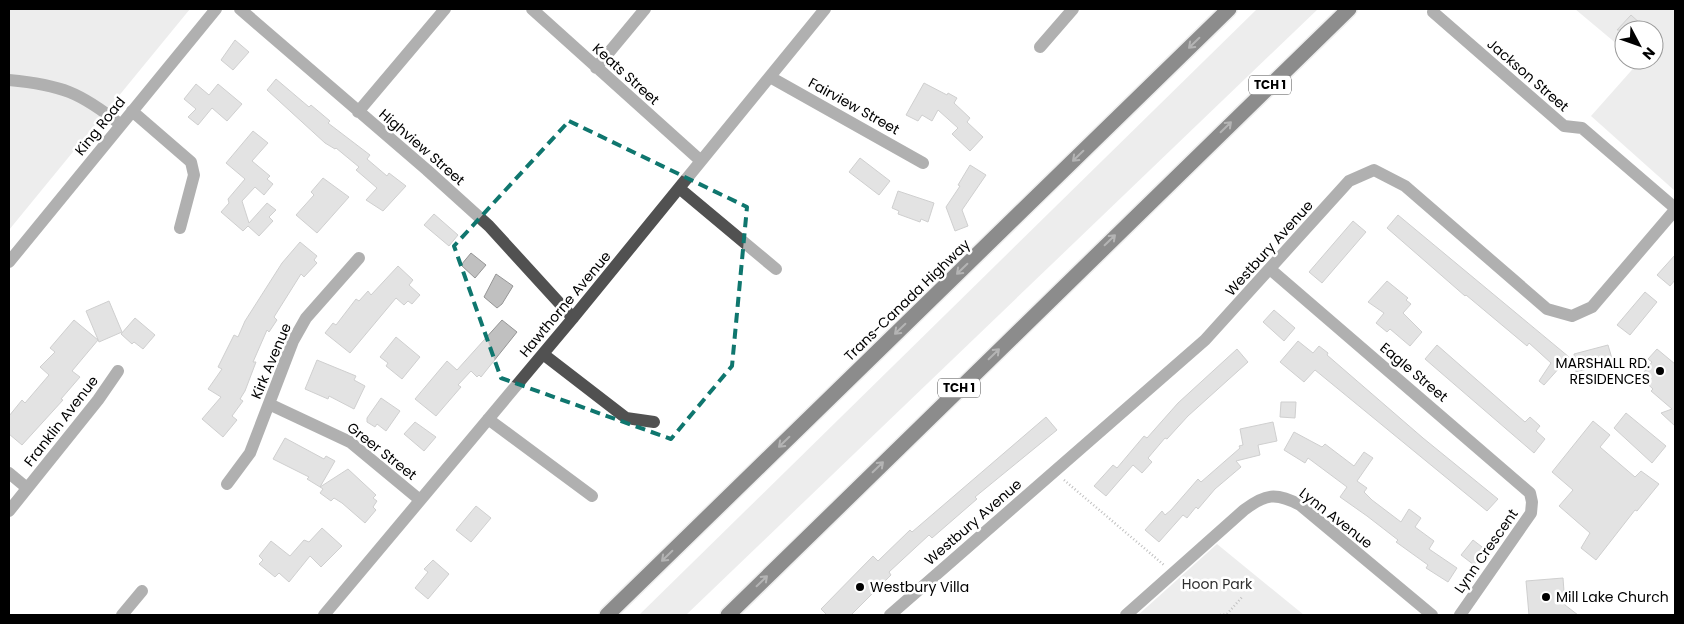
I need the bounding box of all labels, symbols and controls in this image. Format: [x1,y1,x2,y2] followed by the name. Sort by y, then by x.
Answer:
[1614,20,1664,70] north arrow
[1483,34,1573,116] street label: Jackson Street
[1188,37,1201,49] one-way arrow
[588,39,664,109] street label: Keats Street
[1638,43,1660,64] text: N
[805,73,903,139] street label: Fairview Street
[1249,76,1291,94] road number: TCH 1
[70,92,130,160] street label: King Road
[375,104,469,190] street label: Highview Street
[1220,121,1232,133] one-way arrow
[1072,150,1084,162] one-way arrow
[1221,196,1318,300] street label: Westbury Avenue
[840,234,974,366] street label: Trans-Canada Highway
[1104,234,1117,246] one-way arrow
[515,246,616,361] street label: Hawthorne Avenue
[956,263,968,275] one-way arrow
[246,320,296,402] street label: Kirk Avenue
[894,323,907,335] one-way arrow
[1376,338,1452,406] street label: Eagle Street
[988,348,1000,360] one-way arrow
[1555,353,1650,389] place label: MARSHALL RD. RESIDENCES
[1654,365,1666,377] marker: MARSHALL RD. RESIDENCES
[19,371,103,471] street label: Franklin Avenue
[938,378,980,398] road number: TCH 1
[343,417,421,485] street label: Greer Street
[778,436,790,448] one-way arrow
[872,461,885,473] one-way arrow
[920,474,1026,570] street label: Westbury Avenue
[1295,483,1377,553] street label: Lynn Avenue
[1449,505,1523,597] street label: Lynn Crescent
[661,550,674,562] one-way arrow
[1182,574,1253,594] park label: Hoon Park
[756,575,769,587] one-way arrow
[870,577,969,597] place label: Westbury Villa
[854,581,866,593] marker: Westbury Villa
[1556,587,1669,607] place label: Mill Lake Church
[1540,591,1552,603] marker: Mill Lake Church

